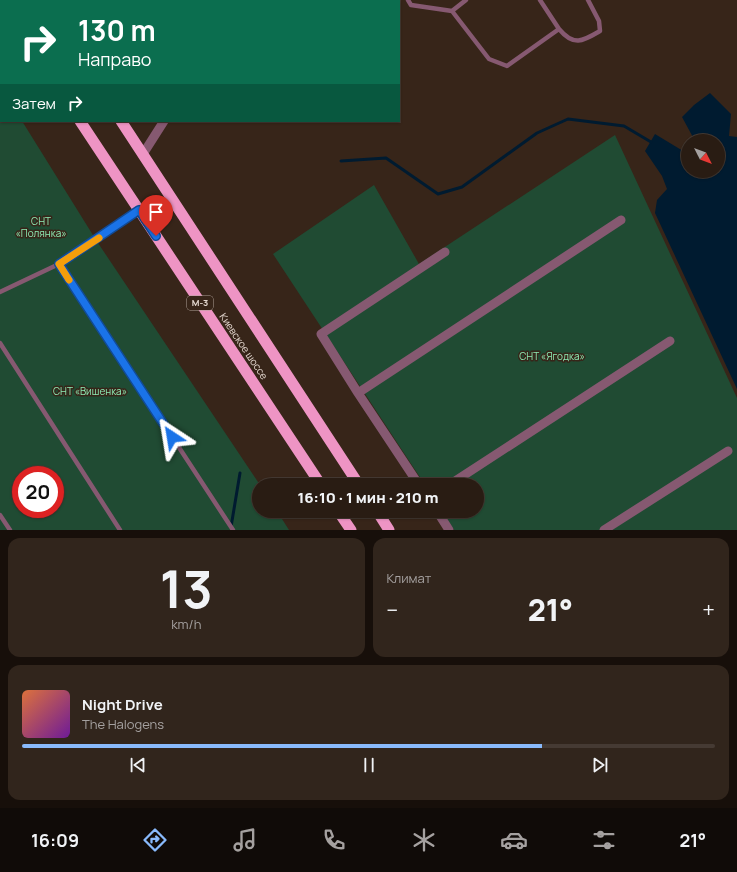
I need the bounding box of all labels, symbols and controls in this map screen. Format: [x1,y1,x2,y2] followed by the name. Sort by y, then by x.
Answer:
[78,11,156,49] text: 130 m
[12,16,64,68] icon: right
[78,47,152,71] text: Направо
[64,92,86,114] icon: right
[12,93,56,114] text: Затем
[681,134,725,178] north arrow
[681,134,725,178] map controls
[139,195,173,236] pin
[145,201,167,223] icon: arrive
[15,214,67,240] park label: СНТ «Полянка»
[187,296,213,310] road number: М-3
[217,310,271,382] street label: Киевское шоссе
[519,349,585,363] park label: СНТ «Ягодка»
[53,384,127,398] park label: СНТ «Вишенка»
[151,416,193,458] position arrow
[12,466,64,518] speed limit sign: 20
[297,487,439,508] text: 16:10 · 1 мин · 210 m
[160,553,213,624] text: 13
[387,569,431,587] text: Климат
[528,589,573,630] text: 21°
[387,595,398,625] text: −
[702,595,715,625] text: +
[171,615,201,633] text: km/h
[82,694,163,715] text: Night Drive
[82,715,164,733] text: The Halogens
[127,754,149,776] icon: previous
[358,754,380,776] icon: pause
[589,754,611,776] icon: next
[141,826,169,854] icon: directions
[231,826,259,854] icon: music
[320,826,348,854] icon: phone
[410,826,438,854] icon: climate
[500,826,528,854] icon: car
[590,826,618,854] icon: filters
[31,828,79,852] text: 16:09
[679,828,706,852] text: 21°

